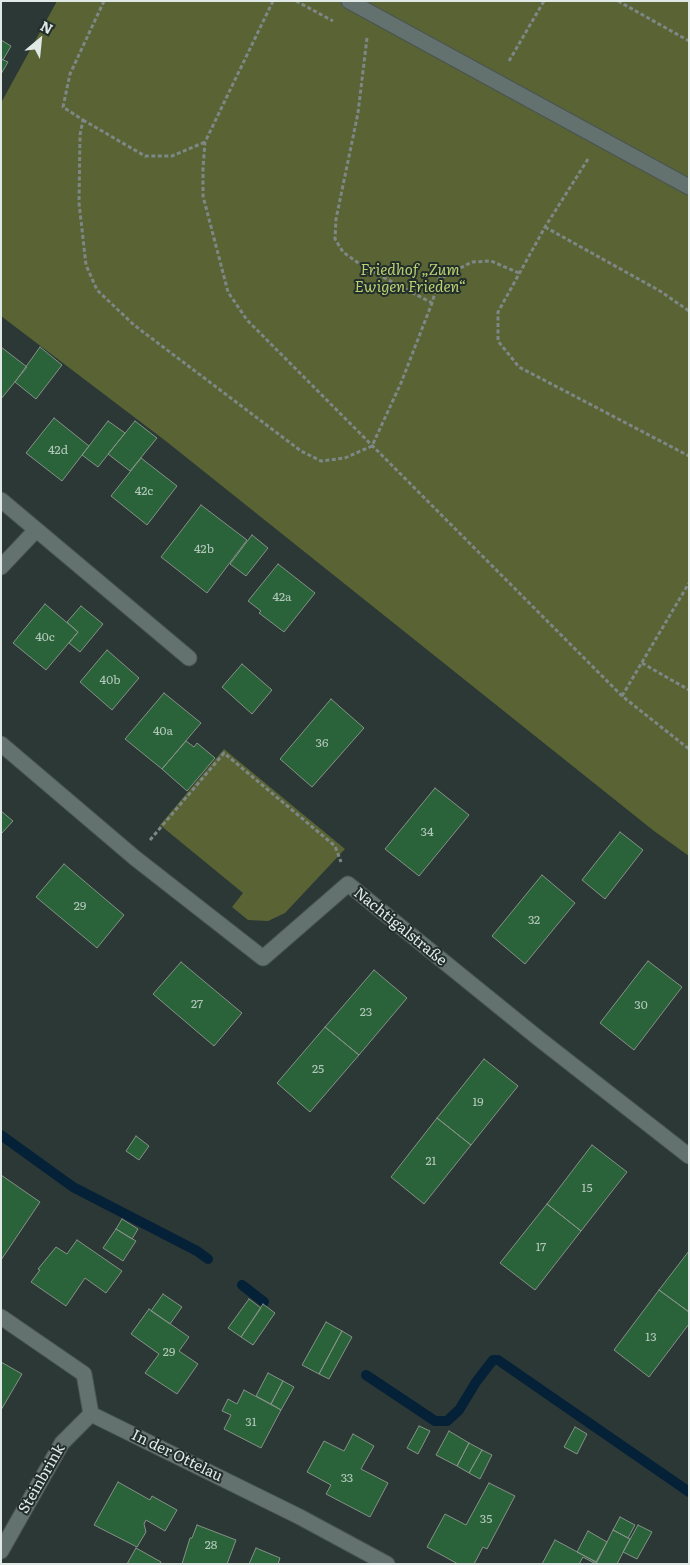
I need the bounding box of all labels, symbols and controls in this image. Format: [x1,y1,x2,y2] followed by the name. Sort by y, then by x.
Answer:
[15,15,65,65] north arrow
[37,15,57,38] text: N
[354,262,466,297] park label: Friedhof „Zum Ewigen Frieden“
[48,443,68,457] house number: 42d
[135,484,153,498] house number: 42c
[194,542,214,556] house number: 42b
[272,590,292,604] house number: 42a
[35,630,55,644] house number: 40c
[100,673,120,687] house number: 40b
[153,724,173,738] house number: 40a
[316,736,328,750] house number: 36
[420,825,434,839] house number: 34
[350,884,450,970] street label: Nachtigalstraße
[74,899,86,913] house number: 29
[528,913,540,927] house number: 32
[191,997,203,1011] house number: 27
[634,998,648,1012] house number: 30
[360,1005,372,1019] house number: 23
[312,1062,324,1076] house number: 25
[472,1095,484,1109] house number: 19
[426,1154,436,1168] house number: 21
[582,1181,592,1195] house number: 15
[536,1240,546,1254] house number: 17
[645,1330,657,1344] house number: 13
[163,1345,175,1359] house number: 29
[245,1415,257,1429] house number: 31
[129,1426,225,1486] street label: In der Ottelau
[15,1441,69,1517] street label: Steinbrink
[341,1471,353,1485] house number: 33
[480,1512,492,1526] house number: 35
[205,1538,217,1552] house number: 28

